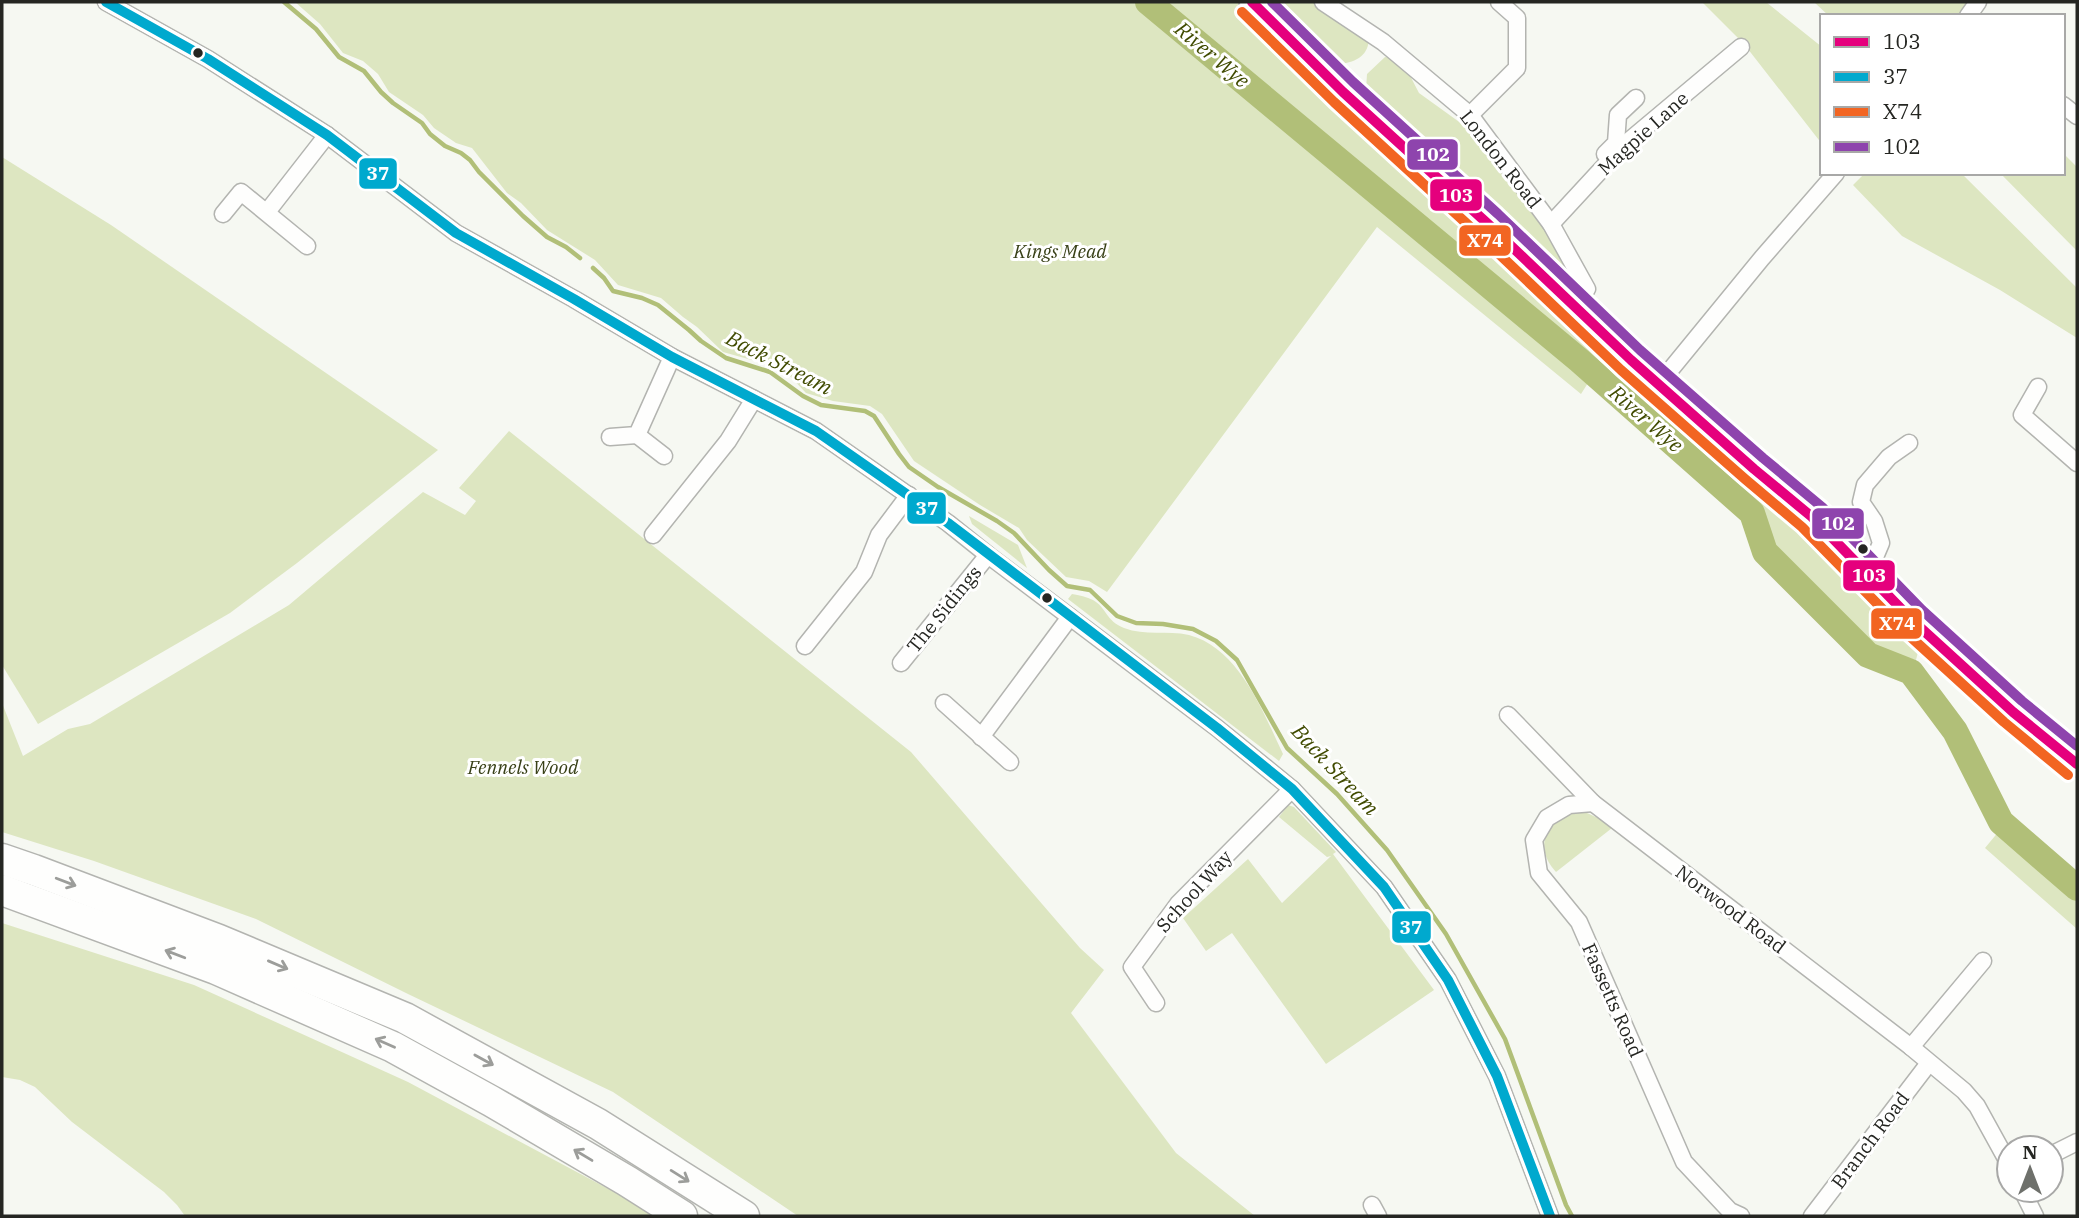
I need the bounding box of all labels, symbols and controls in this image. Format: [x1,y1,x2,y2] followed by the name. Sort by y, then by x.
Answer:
[1169,14,1256,94] water label: River Wye
[1820,14,2065,175] legend
[1883,27,1921,55] text: 103
[191,46,205,60] unlabelled marker
[1883,62,1908,90] text: 37
[1593,86,1693,180] street label: Magpie Lane
[1883,97,1922,125] text: X74
[1455,105,1547,213] street label: London Road
[1883,132,1921,160] text: 102
[1406,138,1459,171] line badge: 102
[1416,142,1450,166] text: 102
[358,157,398,190] line badge: 37
[367,161,389,185] text: 37
[1429,178,1483,212] line badge: 103
[1439,183,1473,207] text: 103
[1458,224,1512,257] line badge: X74
[1467,228,1503,252] text: X74
[1012,239,1107,263] park label: Kings Mead
[721,323,837,401] water label: Back Stream
[1603,378,1690,459] water label: River Wye
[906,491,947,525] line badge: 37
[916,496,938,520] text: 37
[1811,507,1865,540] line badge: 102
[1821,511,1855,535] text: 102
[1856,542,1870,556] unlabelled marker
[1842,559,1896,592] line badge: 103
[902,561,986,657] street label: The Sidings
[1852,563,1886,587] text: 103
[1040,591,1054,605] unlabelled marker
[1870,607,1923,640] line badge: X74
[1879,611,1915,635] text: X74
[1285,717,1386,821] water label: Back Stream
[467,755,579,779] park label: Fennels Wood
[1151,844,1238,937] street label: School Way
[1671,860,1791,958] street label: Norwood Road
[55,877,77,889] one-way arrow
[1391,910,1432,944] line badge: 37
[1400,915,1422,939] text: 37
[1577,939,1649,1061] street label: Fassetts Road
[165,946,187,959] one-way arrow
[267,959,288,972] one-way arrow
[374,1036,396,1049] one-way arrow
[474,1053,494,1067] one-way arrow
[1826,1087,1914,1193] street label: Branch Road
[1995,1134,2065,1204] north arrow
[2022,1140,2038,1164] text: N
[573,1147,593,1161] one-way arrow
[670,1169,690,1183] one-way arrow

